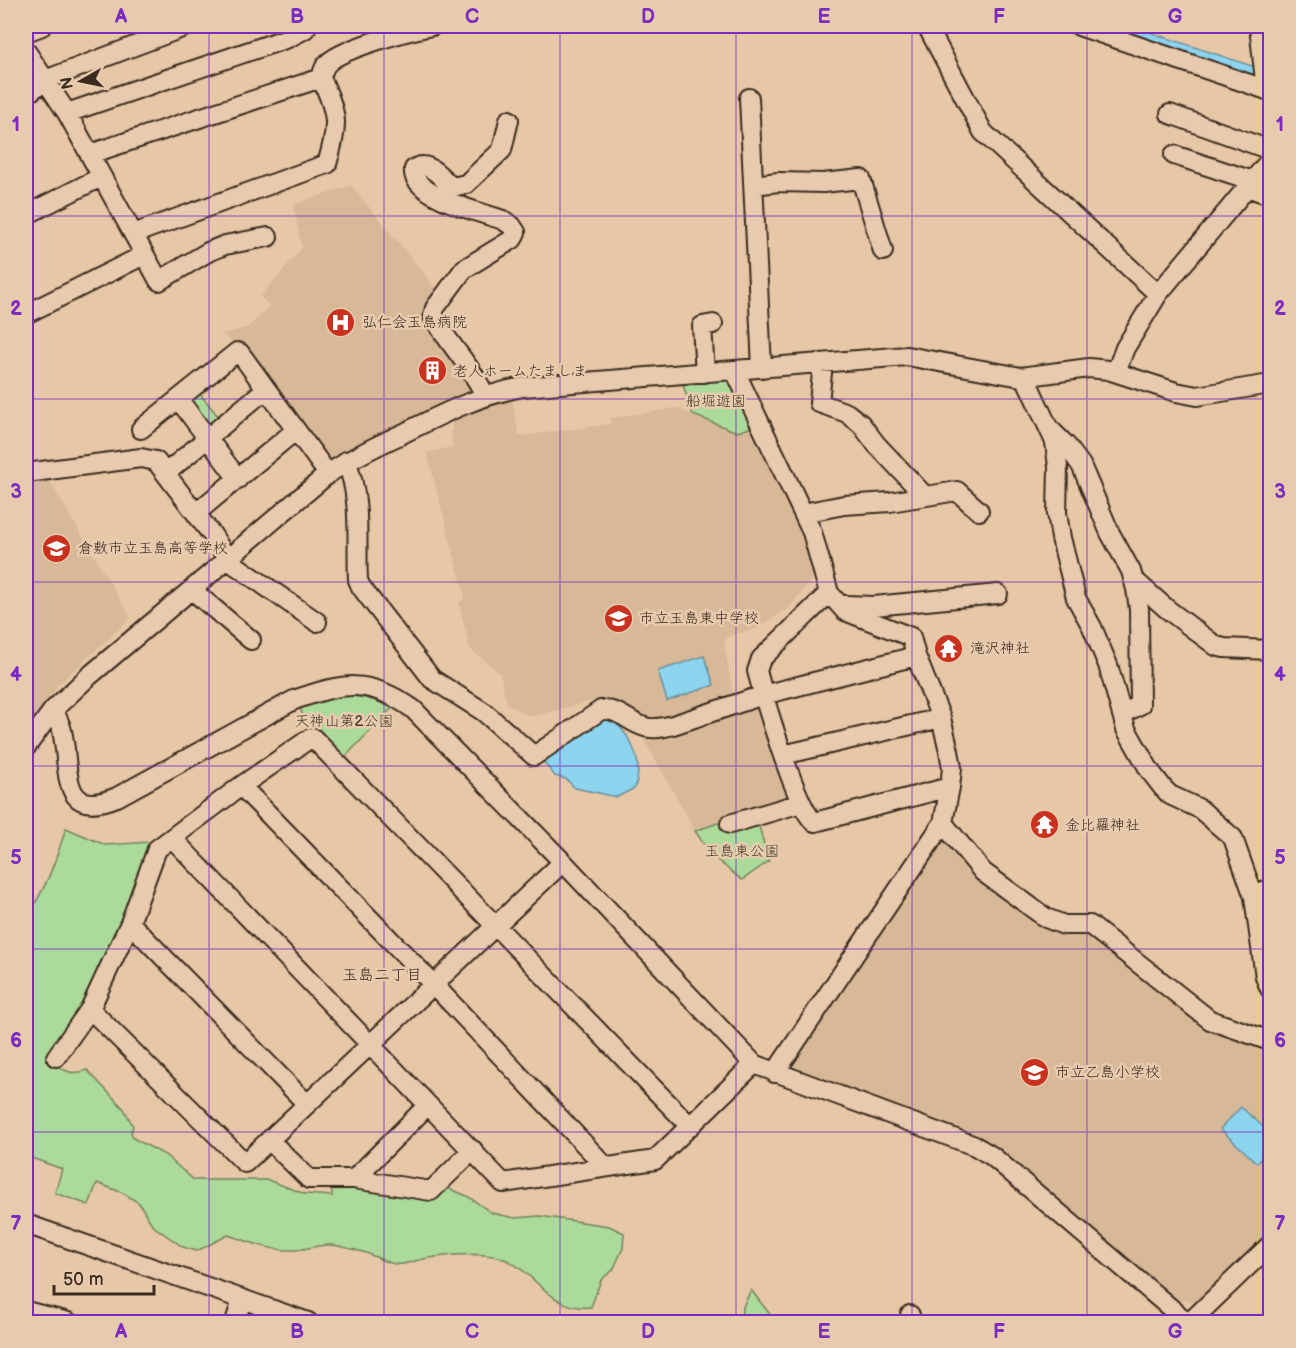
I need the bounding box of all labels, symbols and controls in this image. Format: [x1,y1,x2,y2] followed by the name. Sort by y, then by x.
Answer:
[114,5,128,29] text: A
[290,5,304,29] text: B
[465,5,479,29] text: C
[641,5,655,29] text: D
[818,5,831,29] text: E
[993,5,1005,29] text: F
[1168,5,1183,29] text: G
[51,51,111,111] north arrow
[57,76,78,91] text: N
[12,113,20,137] text: 1
[1276,113,1284,137] text: 1
[10,297,22,321] text: 2
[1274,297,1286,321] text: 2
[325,306,357,338] hospital icon: 弘仁会玉島病院
[362,313,467,332] place label: 弘仁会玉島病院
[416,355,448,387] building icon: 老人ホームたましま
[453,362,587,381] place label: 老人ホームたましま
[686,392,746,411] park label: 船堀遊園
[10,480,22,504] text: 3
[1274,480,1286,504] text: 3
[41,532,73,564] school or university icon: 倉敷市立玉島高等学校
[78,539,228,558] place label: 倉敷市立玉島高等学校
[602,602,634,634] school or university icon: 市立玉島東中学校
[639,609,759,628] place label: 市立玉島東中学校
[933,632,965,664] temple icon: 滝沢神社
[970,639,1030,658] place label: 滝沢神社
[10,663,22,687] text: 4
[1274,663,1286,687] text: 4
[295,712,393,731] park label: 天神山第2公園
[1028,809,1060,841] temple icon: 金比羅神社
[1065,816,1140,835] place label: 金比羅神社
[704,842,780,861] park label: 玉島東公園
[10,846,22,870] text: 5
[1274,846,1286,870] text: 5
[342,966,422,985] district label: 玉島二丁目
[10,1029,22,1053] text: 6
[1274,1029,1286,1053] text: 6
[1018,1056,1050,1088] school or university icon: 市立乙島小学校
[1055,1063,1160,1082] place label: 市立乙島小学校
[10,1212,22,1236] text: 7
[1274,1212,1286,1236] text: 7
[54,1258,154,1296] scale bar
[63,1269,104,1290] text: 50 m
[114,1320,128,1344] text: A
[290,1320,304,1344] text: B
[465,1320,479,1344] text: C
[641,1320,655,1344] text: D
[818,1320,831,1344] text: E
[993,1320,1005,1344] text: F
[1168,1320,1183,1344] text: G

